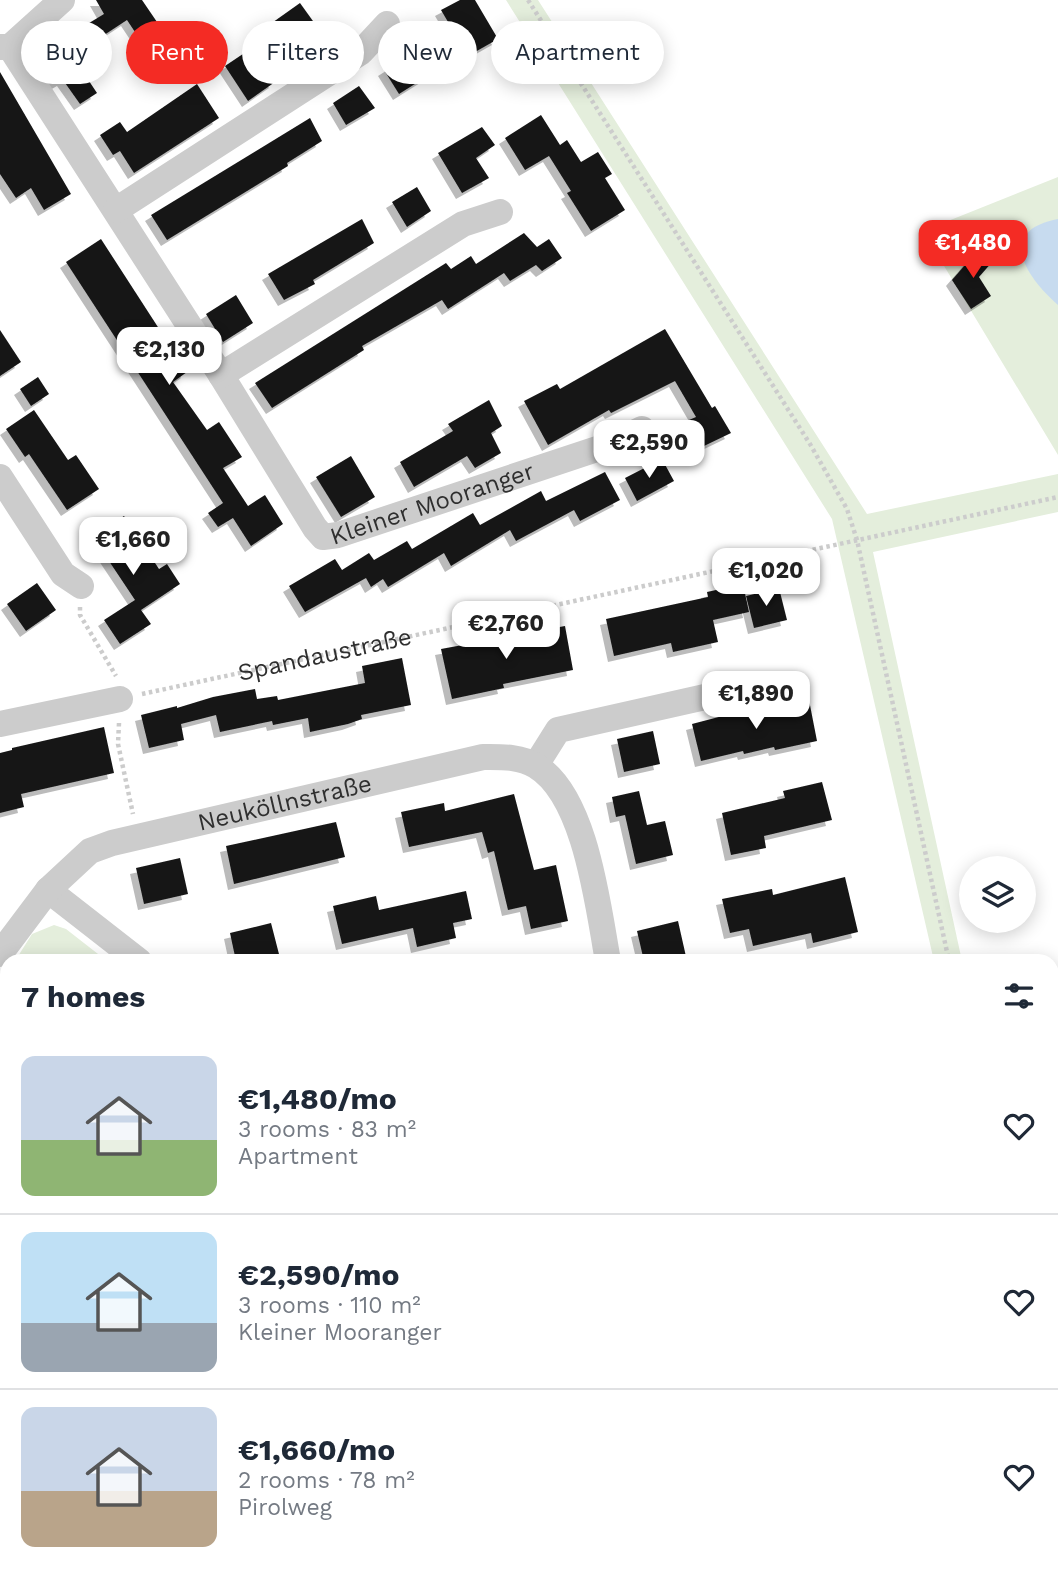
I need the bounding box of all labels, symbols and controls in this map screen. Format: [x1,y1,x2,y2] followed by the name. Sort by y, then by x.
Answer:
[21,21,112,84] chip: Buy
[126,21,228,84] chip: Rent
[242,21,364,84] chip: Filters
[378,21,477,84] chip: New
[491,21,664,84] chip: Apartment
[916,220,1030,280] pin: €1,480
[935,229,1011,256] text: €1,480
[112,328,226,387] pin: €2,130
[133,336,205,363] text: €2,130
[592,420,706,480] pin: €2,590
[610,429,688,456] text: €2,590
[327,457,538,551] street label: Kleiner Mooranger
[76,518,190,577] pin: €1,660
[95,526,171,553] text: €1,660
[709,548,823,608] pin: €1,020
[728,557,804,584] text: €1,020
[449,602,563,661] pin: €2,760
[468,610,544,637] text: €2,760
[235,622,414,687] street label: Spandaustraße
[699,672,813,731] pin: €1,890
[718,680,794,707] text: €1,890
[195,769,374,837] street label: Neuköllnstraße
[959,856,1036,933] map controls
[959,856,1036,933] button: layers
[1000,977,1038,1015] icon: filters
[21,979,145,1014] text: 7 homes
[238,1081,397,1116] text: €1,480/mo
[77,1084,161,1168] icon: home
[1000,1107,1038,1145] icon: heart
[238,1116,416,1143] text: 3 rooms · 83 m²
[238,1143,358,1170] text: Apartment
[238,1257,399,1292] text: €2,590/mo
[77,1260,161,1344] icon: home
[1000,1283,1038,1321] icon: heart
[238,1292,421,1319] text: 3 rooms · 110 m²
[238,1319,442,1346] text: Kleiner Mooranger
[238,1432,395,1467] text: €1,660/mo
[77,1435,161,1519] icon: home
[1000,1458,1038,1496] icon: heart
[238,1467,415,1494] text: 2 rooms · 78 m²
[238,1494,332,1521] text: Pirolweg

